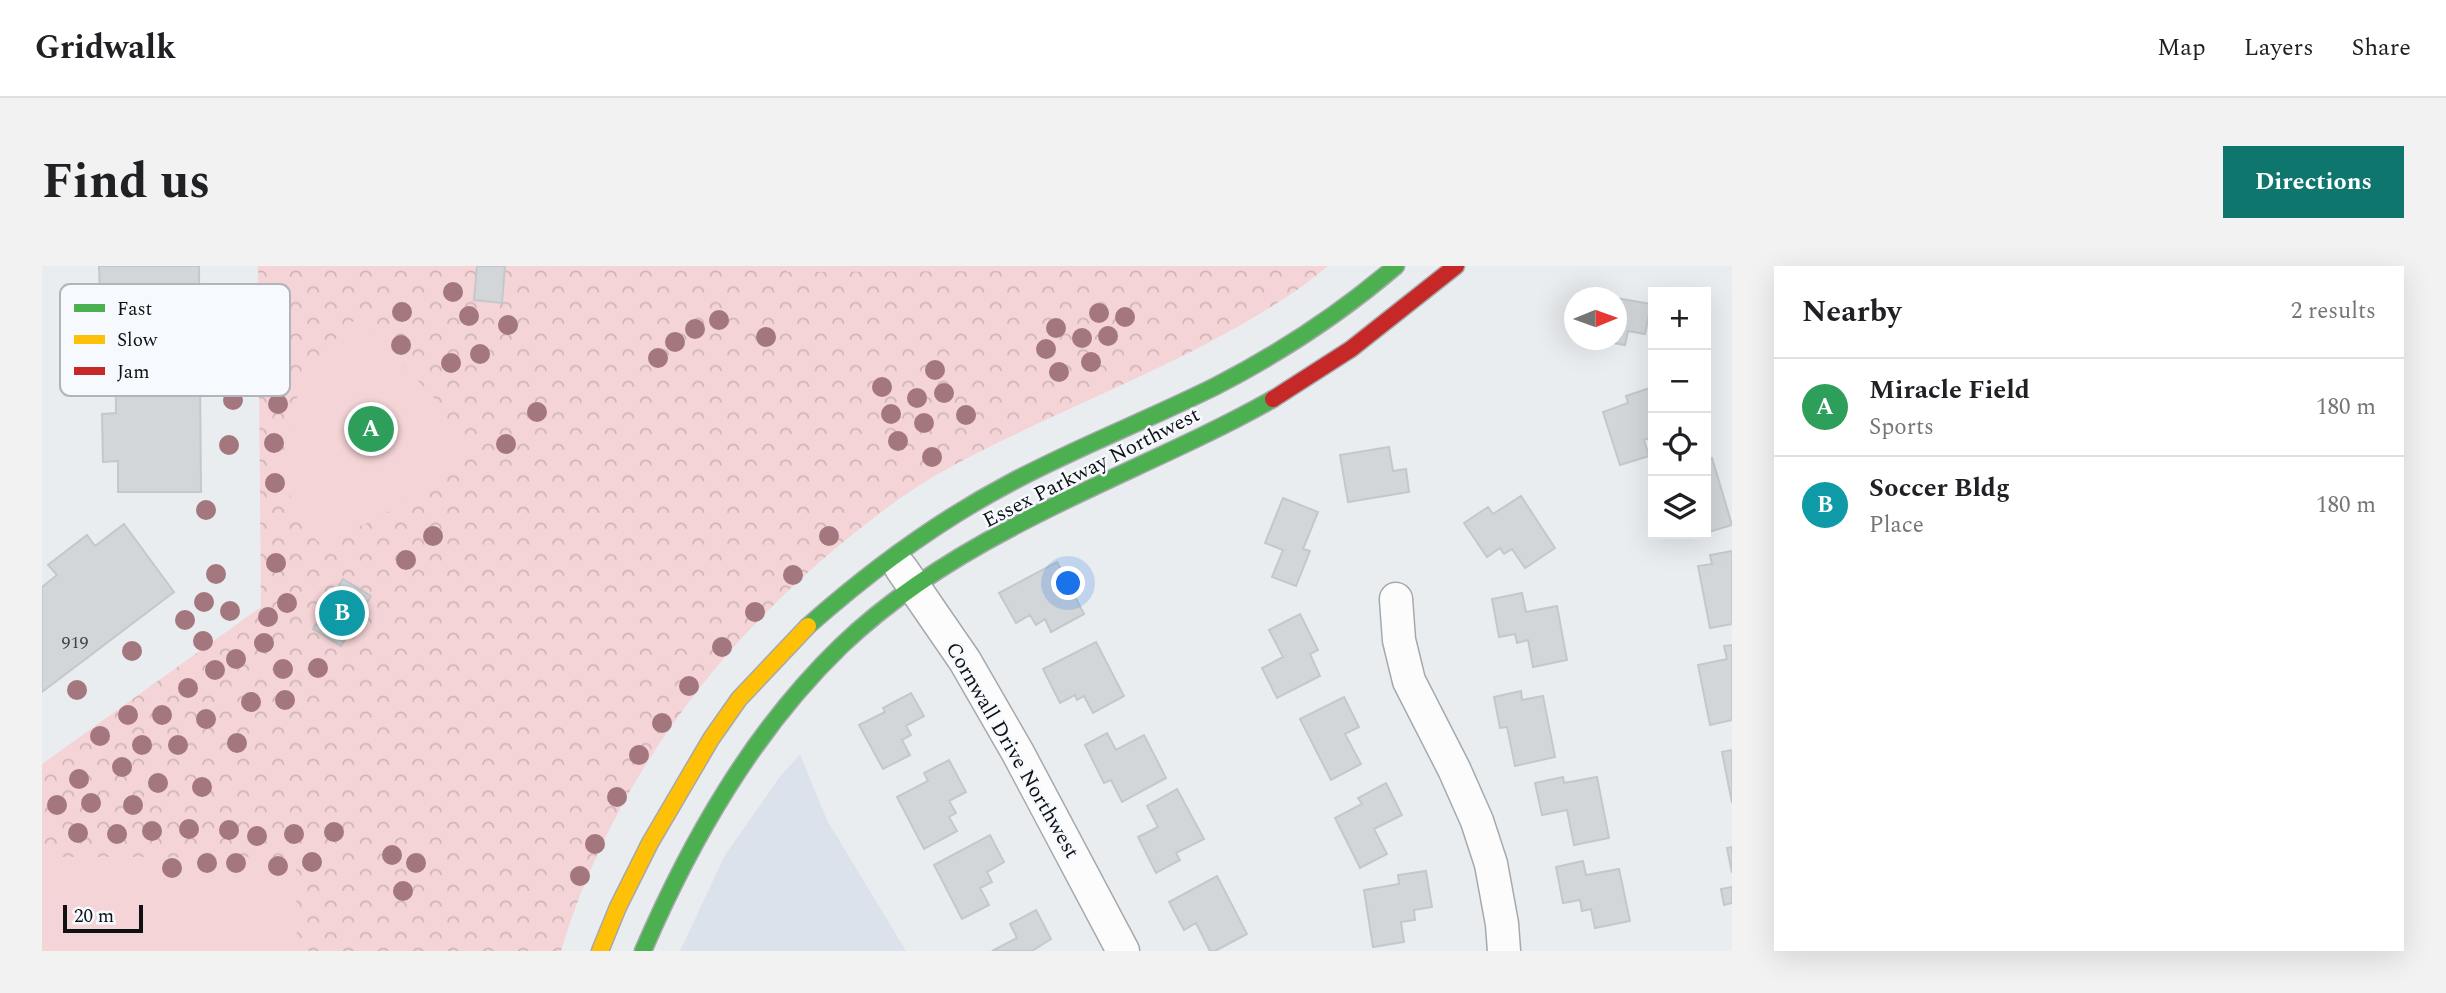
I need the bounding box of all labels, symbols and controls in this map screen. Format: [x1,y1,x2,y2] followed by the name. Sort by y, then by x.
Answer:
[35,23,176,73] text: Gridwalk
[2157,30,2206,66] text: Map
[2244,30,2314,66] text: Layers
[2352,30,2411,66] text: Share
[42,145,210,220] text: Find us
[2223,146,2404,218] button: Directions
[60,284,290,396] legend
[1564,287,1627,350] north arrow
[1648,287,1711,539] map controls
[1648,287,1711,350] button: +
[1802,289,1901,335] text: Nearby
[2291,294,2376,329] text: 2 results
[117,295,153,324] text: Fast
[117,326,158,355] text: Slow
[1648,350,1711,413] button: −
[117,358,149,387] text: Jam
[1869,370,2030,410] text: Miracle Field
[1816,390,1834,425] text: A
[2316,390,2376,425] text: 180 m
[977,399,1206,537] street label: Essex Parkway Northwest
[348,403,394,455] pin: A
[1869,410,1934,445] text: Sports
[1648,413,1711,476] button: locate
[1869,468,2010,508] text: Soccer Bldg
[1648,476,1711,539] button: layers
[1817,488,1833,523] text: B
[2316,488,2376,523] text: 180 m
[1869,508,1924,543] text: Place
[1051,566,1085,600] your location
[319,587,365,639] pin: B
[62,629,89,656] house number: 919
[937,636,1087,865] street label: Cornwall Drive Northwest
[63,902,144,934] scale bar
[74,902,114,931] text: 20 m

